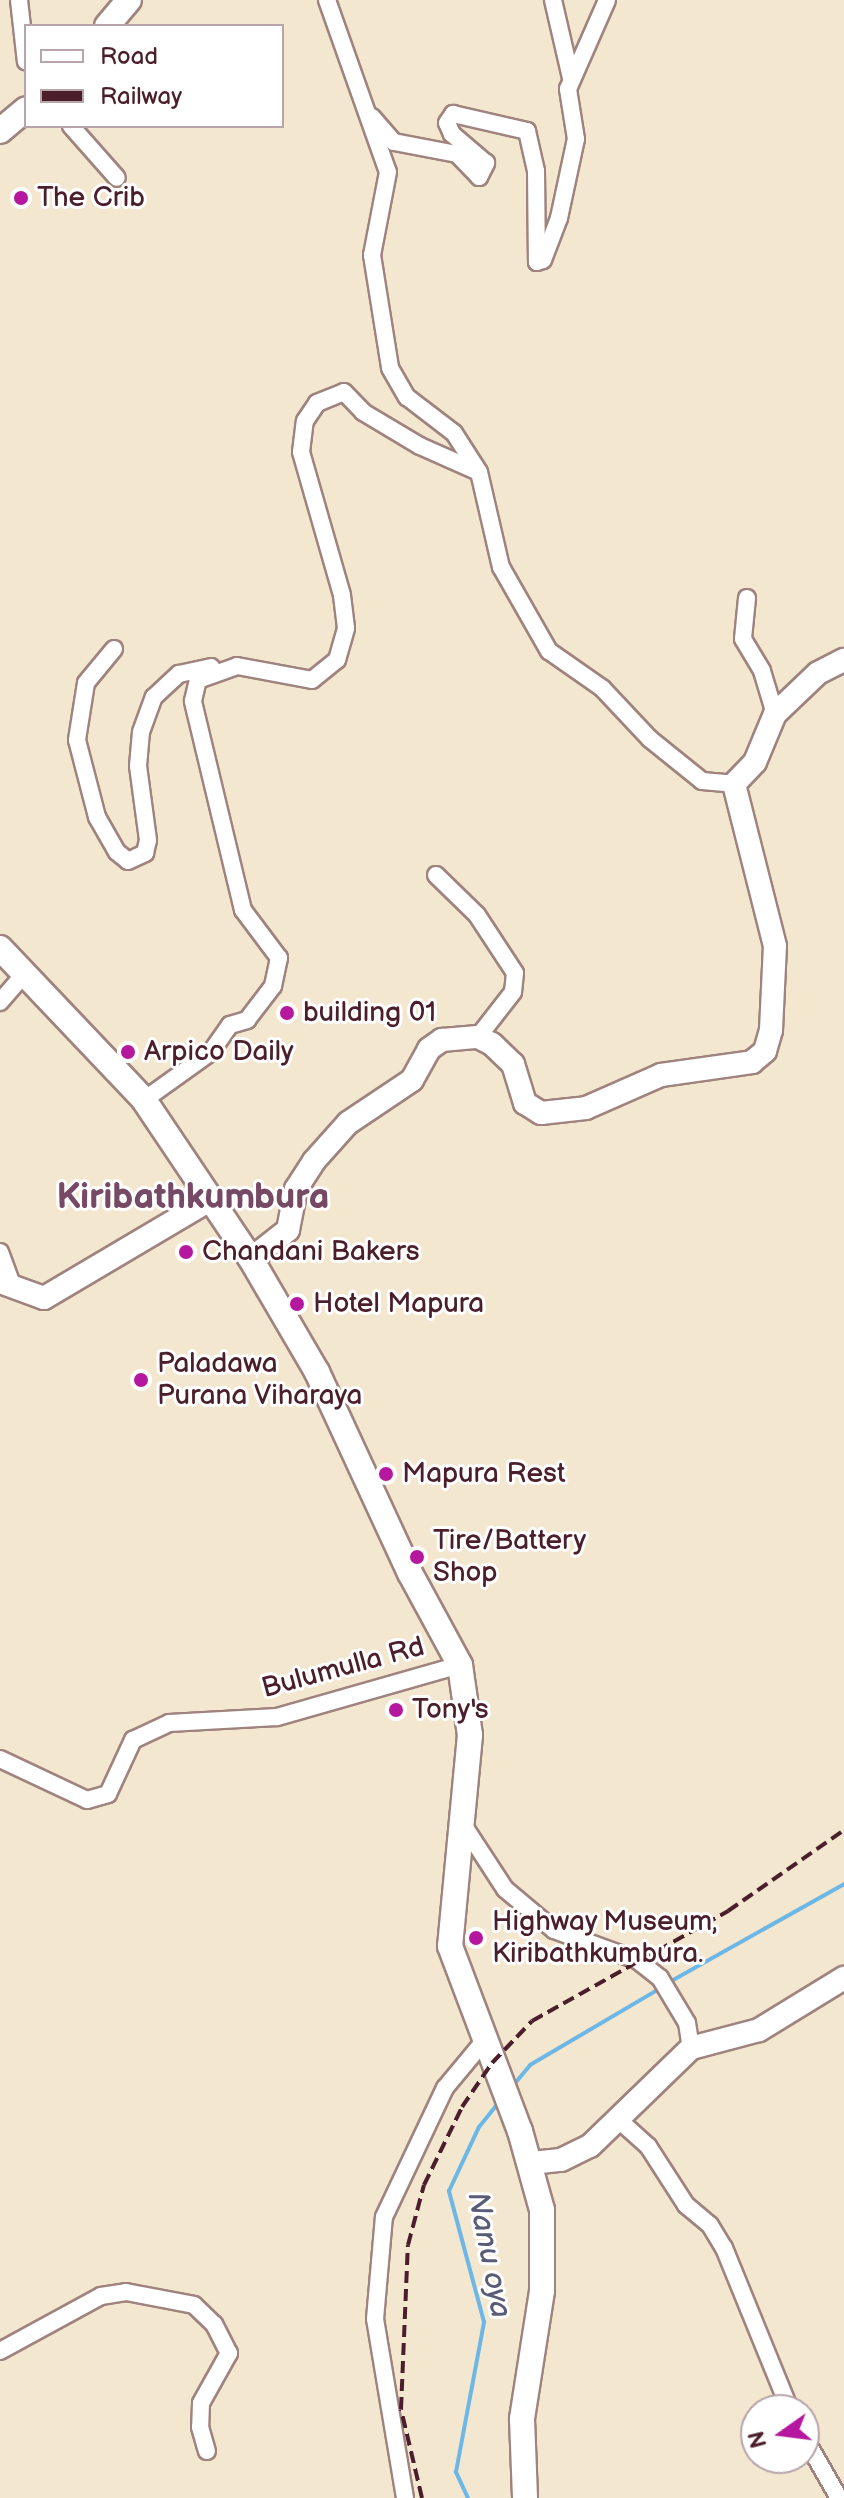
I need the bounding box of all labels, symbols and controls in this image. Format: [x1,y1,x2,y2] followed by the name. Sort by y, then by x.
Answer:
[24,24,284,128] legend
[100,42,158,71] text: Road
[100,82,182,111] text: Railway
[37,181,145,215] place label: The Crib
[12,189,30,207] marker: The Crib
[303,996,436,1030] place label: building 01
[278,1004,296,1022] marker: building 01
[144,1035,294,1069] place label: Arpico Daily
[119,1043,137,1061] marker: Arpico Daily
[57,1176,329,1220] district label: Kiribathkumbura
[202,1235,420,1269] place label: Chandani Bakers
[177,1243,195,1261] marker: Chandani Bakers
[313,1287,484,1321] place label: Hotel Mapura
[288,1295,306,1313] marker: Hotel Mapura
[157,1347,363,1413] place label: Paladawa Purana Viharaya
[132,1371,150,1389] marker: Paladawa Purana Viharaya
[402,1457,565,1491] place label: Mapura Rest
[377,1465,395,1483] marker: Mapura Rest
[433,1524,586,1590] place label: Tire/Battery Shop
[408,1548,426,1566] marker: Tire/Battery Shop
[258,1630,428,1706] street label: Bulumulla Rd
[412,1693,488,1727] place label: Tony's
[387,1701,405,1719] marker: Tony's
[492,1905,719,1971] place label: Highway Museum, Kiribathkumbura.
[467,1929,485,1947] marker: Highway Museum, Kiribathkumbura.
[459,2189,519,2321] water label: Nanu oya
[740,2394,820,2474] north arrow
[743,2428,773,2451] text: N

